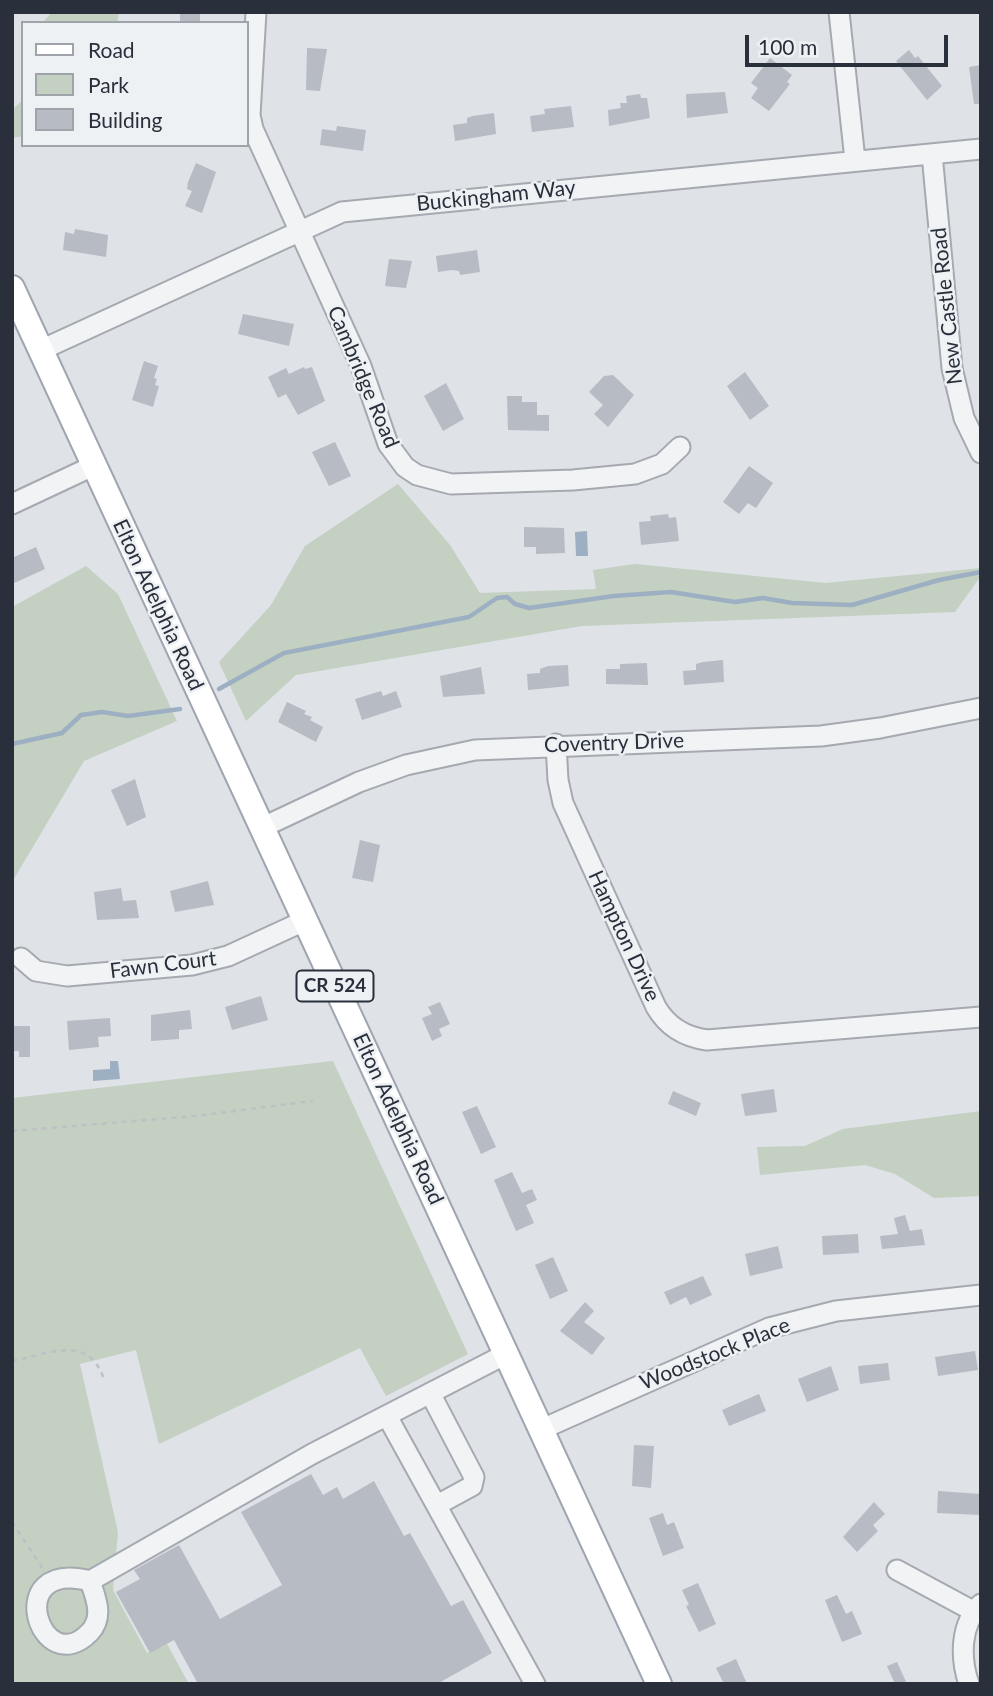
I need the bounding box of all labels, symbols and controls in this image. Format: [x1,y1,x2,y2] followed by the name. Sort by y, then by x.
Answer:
[21,21,248,147] legend
[748,21,951,65] scale bar
[758,34,817,59] text: 100 m
[88,37,135,62] text: Road
[88,72,129,97] text: Park
[88,107,163,132] text: Building
[415,175,577,217] street label: Buckingham Way
[926,226,968,386] street label: New Castle Road
[322,302,404,452] street label: Cambridge Road
[107,515,209,695] street label: Elton Adelphia Road
[544,728,684,758] street label: Coventry Drive
[583,867,665,1005] street label: Hampton Drive
[108,946,218,984] street label: Fawn Court
[296,970,374,1002] road number: CR 524
[347,1029,449,1209] street label: Elton Adelphia Road
[636,1312,794,1396] street label: Woodstock Place

